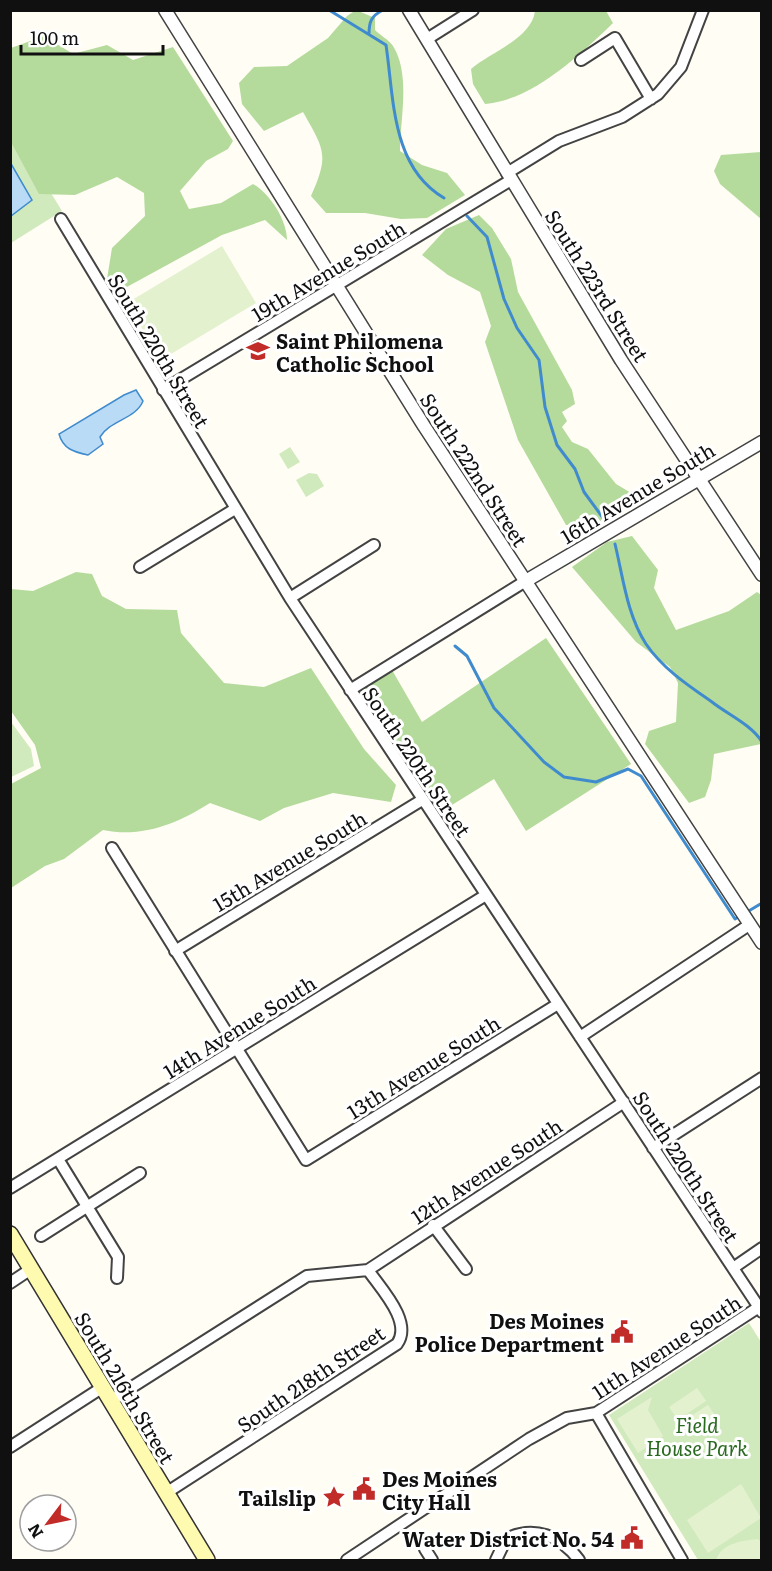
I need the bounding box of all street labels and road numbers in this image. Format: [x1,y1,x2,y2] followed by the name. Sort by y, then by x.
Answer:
[539,203,657,367] street label: South 223rd Street
[245,212,411,328] street label: 19th Avenue South
[102,267,218,433] street label: South 220th Street
[414,386,536,552] street label: South 222nd Street
[554,434,720,550] street label: 16th Avenue South
[357,680,479,842] street label: South 220th Street
[206,802,372,918] street label: 15th Avenue South
[157,967,321,1085] street label: 14th Avenue South
[341,1007,505,1125] street label: 13th Avenue South
[627,1084,747,1248] street label: South 220th Street
[405,1110,567,1230] street label: 12th Avenue South
[585,1286,747,1406] street label: 11th Avenue South
[69,1305,183,1469] street label: South 216th Street
[230,1317,390,1439] street label: South 218th Street

